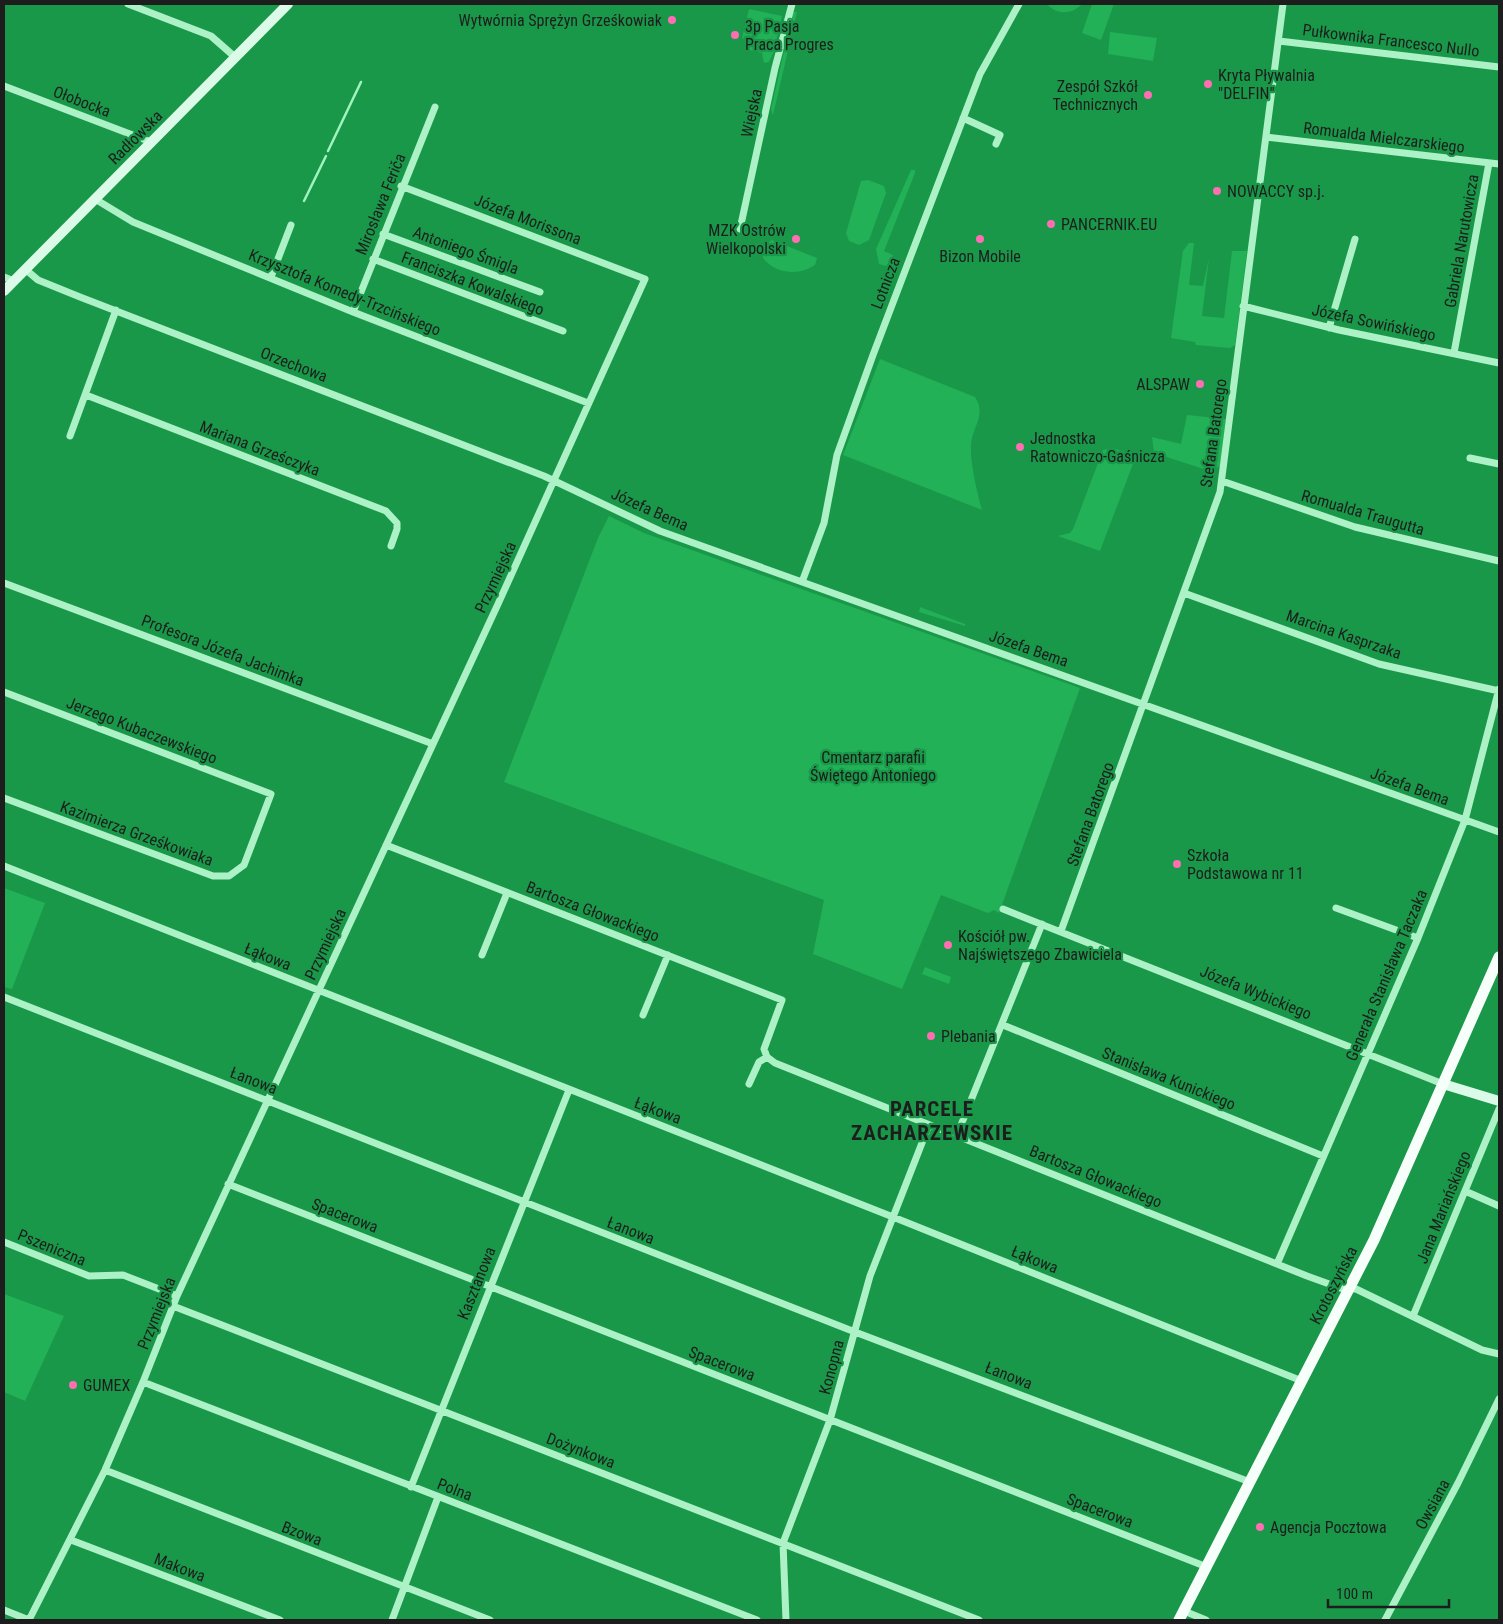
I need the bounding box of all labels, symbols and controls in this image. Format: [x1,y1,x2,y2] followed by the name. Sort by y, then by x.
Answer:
[459,11,663,30] place label: Wytwórnia Sprężyn Grześkowiak
[666,14,678,26] marker: Wytwórnia Sprężyn Grześkowiak
[745,17,834,54] place label: 3p Pasja Praca Progres
[1301,20,1480,61] street label: Pułkownika Francesco Nullo
[729,29,741,41] marker: 3p Pasja Praca Progres
[1218,66,1315,103] place label: Kryta Pływalnia "DELFIN"
[1053,77,1138,114] place label: Zespół Szkół Technicznych
[1202,78,1214,90] marker: Kryta Pływalnia "DELFIN"
[50,82,113,121] street label: Ołobocka
[737,87,766,139] street label: Wiejska
[1142,89,1154,101] marker: Zespół Szkół Technicznych
[104,106,166,168] street label: Radłowska
[1302,118,1466,157] street label: Romualda Mielczarskiego
[351,151,409,258] street label: Mirosława Feriča
[1440,173,1483,309] street label: Gabriela Narutowicza
[1227,182,1325,201] place label: NOWACCY sp.j.
[1211,185,1223,197] marker: NOWACCY sp.j.
[472,190,584,249] street label: Józefa Morissona
[1061,215,1157,234] place label: PANCERNIK.EU
[1045,218,1057,230] marker: PANCERNIK.EU
[706,221,786,258] place label: MZK Ostrów Wielkopolski
[410,223,521,278] street label: Antoniego Śmigla
[790,233,802,245] marker: MZK Ostrów Wielkopolski
[974,233,986,245] marker: Bizon Mobile
[246,245,444,340] street label: Krzysztofa Komedy-Trzcińskiego
[399,247,547,319] street label: Franciszka Kowalskiego
[939,247,1021,266] place label: Bizon Mobile
[867,255,904,312] street label: Lotnicza
[1310,300,1438,345] street label: Józefa Sowińskiego
[258,343,330,386] street label: Orzechowa
[1136,375,1190,394] place label: ALSPAW
[1194,378,1206,390] marker: ALSPAW
[1196,378,1231,489] street label: Stefana Batorego
[197,417,323,480] street label: Mariana Grześczyka
[1030,429,1165,466] place label: Jednostka Ratowniczo-Gaśnicza
[1014,441,1026,453] marker: Jednostka Ratowniczo-Gaśnicza
[608,484,691,535] street label: Józefa Bema
[1299,486,1427,539] street label: Romualda Traugutta
[471,539,520,616] street label: Przymiejska
[1284,606,1404,663] street label: Marcina Kasprzaka
[139,611,307,690] street label: Profesora Józefa Jachimka
[987,626,1071,671] street label: Józefa Bema
[64,693,220,768] street label: Jerzego Kubaczewskiego
[810,748,936,785] park label: Cmentarz parafii Świętego Antoniego
[1063,759,1118,869] street label: Stefana Batorego
[1368,763,1452,809] street label: Józefa Bema
[58,797,216,870] street label: Kazimierza Grześkowiaka
[1187,846,1304,883] place label: Szkoła Podstawowa nr 11
[1171,858,1183,870] marker: Szkoła Podstawowa nr 11
[524,877,662,946] street label: Bartosza Głowackiego
[1342,887,1431,1064] street label: Generała Stanisława Taczaka
[301,906,350,983] street label: Przymiejska
[958,927,1122,964] place label: Kościół pw. Najświętszego Zbawiciela
[242,939,294,974] street label: Łąkowa
[942,939,954,951] marker: Kościół pw. Najświętszego Zbawiciela
[1197,961,1314,1023] street label: Józefa Wybickiego
[941,1027,996,1046] place label: Plebania
[925,1030,937,1042] marker: Plebania
[1099,1043,1238,1114] street label: Stanisława Kunickiego
[227,1063,280,1098] street label: Łanowa
[632,1093,684,1128] street label: Łąkowa
[851,1097,1013,1145] district label: PARCELE ZACHARZEWSKIE
[1027,1141,1165,1212] street label: Bartosza Głowackiego
[1412,1148,1475,1266] street label: Jana Mariańskiego
[309,1194,381,1237] street label: Spacerowa
[604,1213,657,1248] street label: Łanowa
[15,1225,89,1270] street label: Pszeniczna
[1009,1242,1061,1277] street label: Łąkowa
[1306,1243,1361,1327] street label: Krotoszyńska
[453,1244,500,1322] street label: Kasztanowa
[133,1274,180,1352] street label: Przymiejska
[815,1338,848,1396] street label: Konopna
[686,1342,758,1385] street label: Spacerowa
[982,1358,1035,1393] street label: Łanowa
[83,1376,130,1395] place label: GUMEX
[67,1379,79,1391] marker: GUMEX
[544,1429,618,1472] street label: Dożynkowa
[435,1474,475,1505] street label: Polna
[1411,1476,1454,1533] street label: Owsiana
[1064,1489,1136,1532] street label: Spacerowa
[279,1517,325,1550] street label: Bzowa
[1270,1518,1387,1537] place label: Agencja Pocztowa
[1254,1521,1266,1533] marker: Agencja Pocztowa
[152,1549,208,1586] street label: Makowa
[1328,1576,1449,1608] scale bar
[1336,1585,1373,1603] text: 100 m

